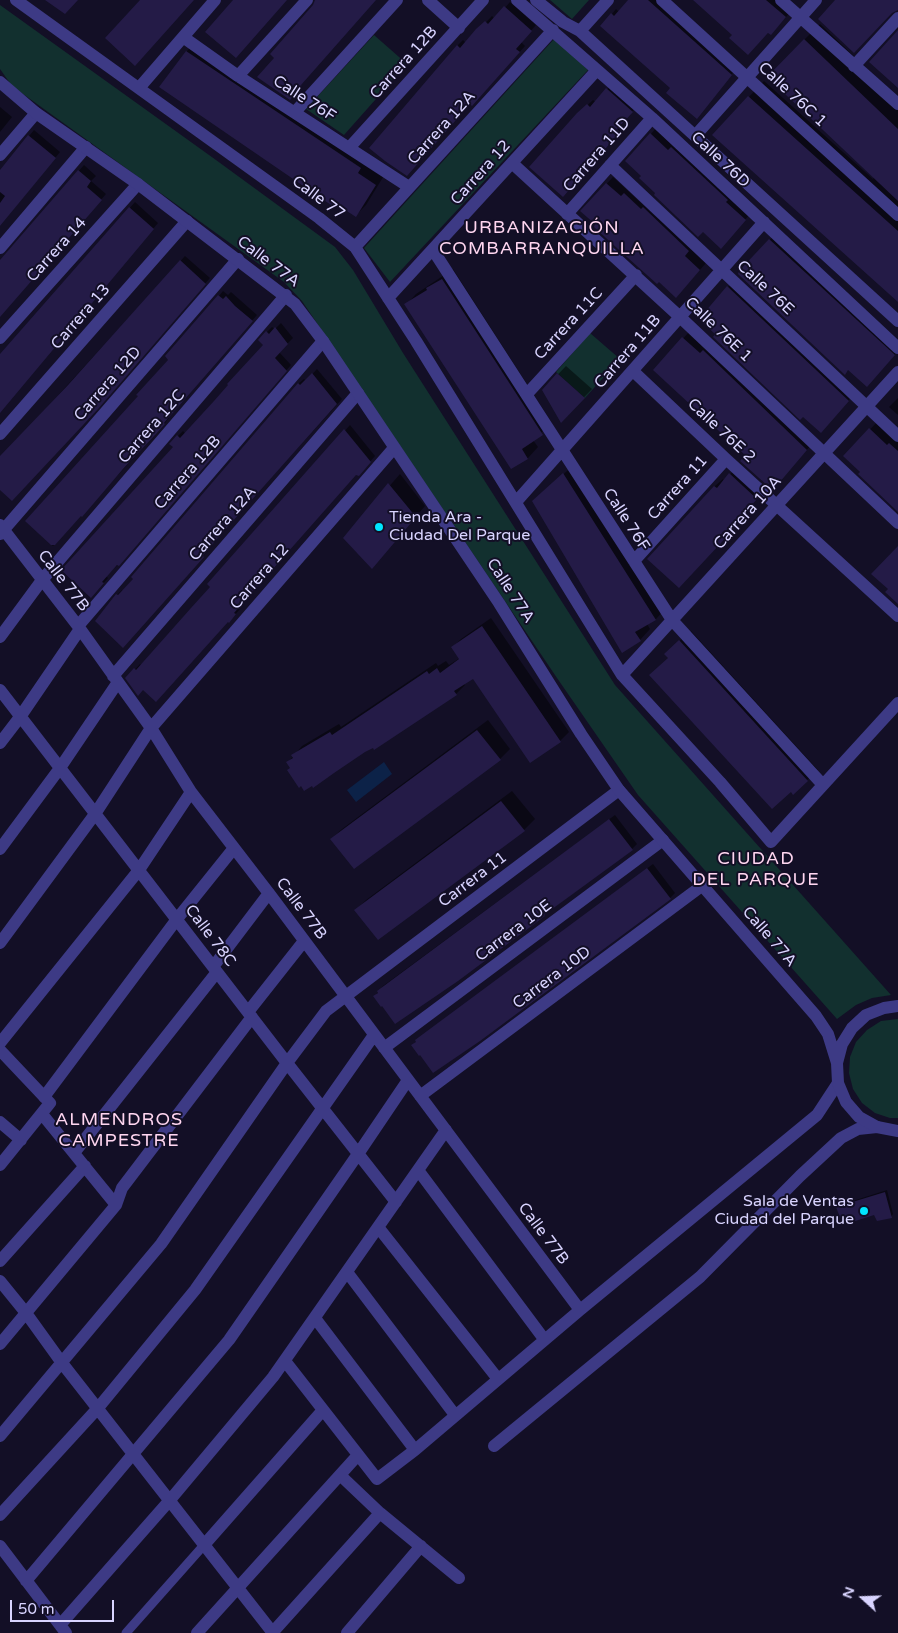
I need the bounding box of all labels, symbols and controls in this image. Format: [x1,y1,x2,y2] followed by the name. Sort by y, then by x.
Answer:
[366,23,442,103] street label: Carrera 12B
[754,58,830,132] street label: Calle 76C 1
[269,72,339,126] street label: Calle 76F
[404,87,480,169] street label: Carrera 12A
[559,114,635,196] street label: Carrera 11D
[687,128,753,192] street label: Calle 76D
[447,137,515,209] street label: Carrera 12
[288,172,348,224] street label: Calle 77
[23,214,91,286] street label: Carrera 14
[437,217,647,260] district label: URBANIZACIÓN COMBARRANQUILLA
[233,232,303,292] street label: Calle 77A
[732,257,798,319] street label: Calle 76E
[47,280,115,354] street label: Carrera 13
[531,284,607,364] street label: Carrera 11C
[680,293,756,367] street label: Calle 76E 1
[591,311,665,393] street label: Carrera 11B
[70,343,146,425] street label: Carrera 12D
[115,386,189,468] street label: Carrera 12C
[683,395,759,467] street label: Calle 76E 2
[151,432,225,514] street label: Carrera 12B
[644,452,712,524] street label: Carrera 11
[710,472,786,554] street label: Carrera 10A
[185,483,261,565] street label: Carrera 12A
[599,485,653,555] street label: Calle 76F
[389,508,530,546] place label: Tienda Ara - Ciudad Del Parque
[373,521,385,533] marker: Tienda Ara - Ciudad Del Parque
[226,540,294,614] street label: Carrera 12
[33,547,93,615] street label: Calle 77B
[482,555,538,627] street label: Calle 77A
[435,848,511,912] street label: Carrera 11
[691,848,821,891] district label: CIUDAD DEL PARQUE
[272,874,330,944] street label: Calle 77B
[472,896,556,966] street label: Carrera 10E
[181,901,239,971] street label: Calle 78C
[738,903,800,971] street label: Calle 77A
[509,942,595,1014] street label: Carrera 10D
[54,1109,184,1152] district label: ALMENDROS CAMPESTRE
[714,1192,854,1230] place label: Sala de Ventas Ciudad del Parque
[514,1199,572,1269] street label: Calle 77B
[858,1205,870,1217] marker: Sala de Ventas Ciudad del Parque
[838,1573,888,1623] north arrow
[839,1585,858,1601] text: N
[12,1590,116,1622] scale bar
[18,1600,55,1618] text: 50 m

